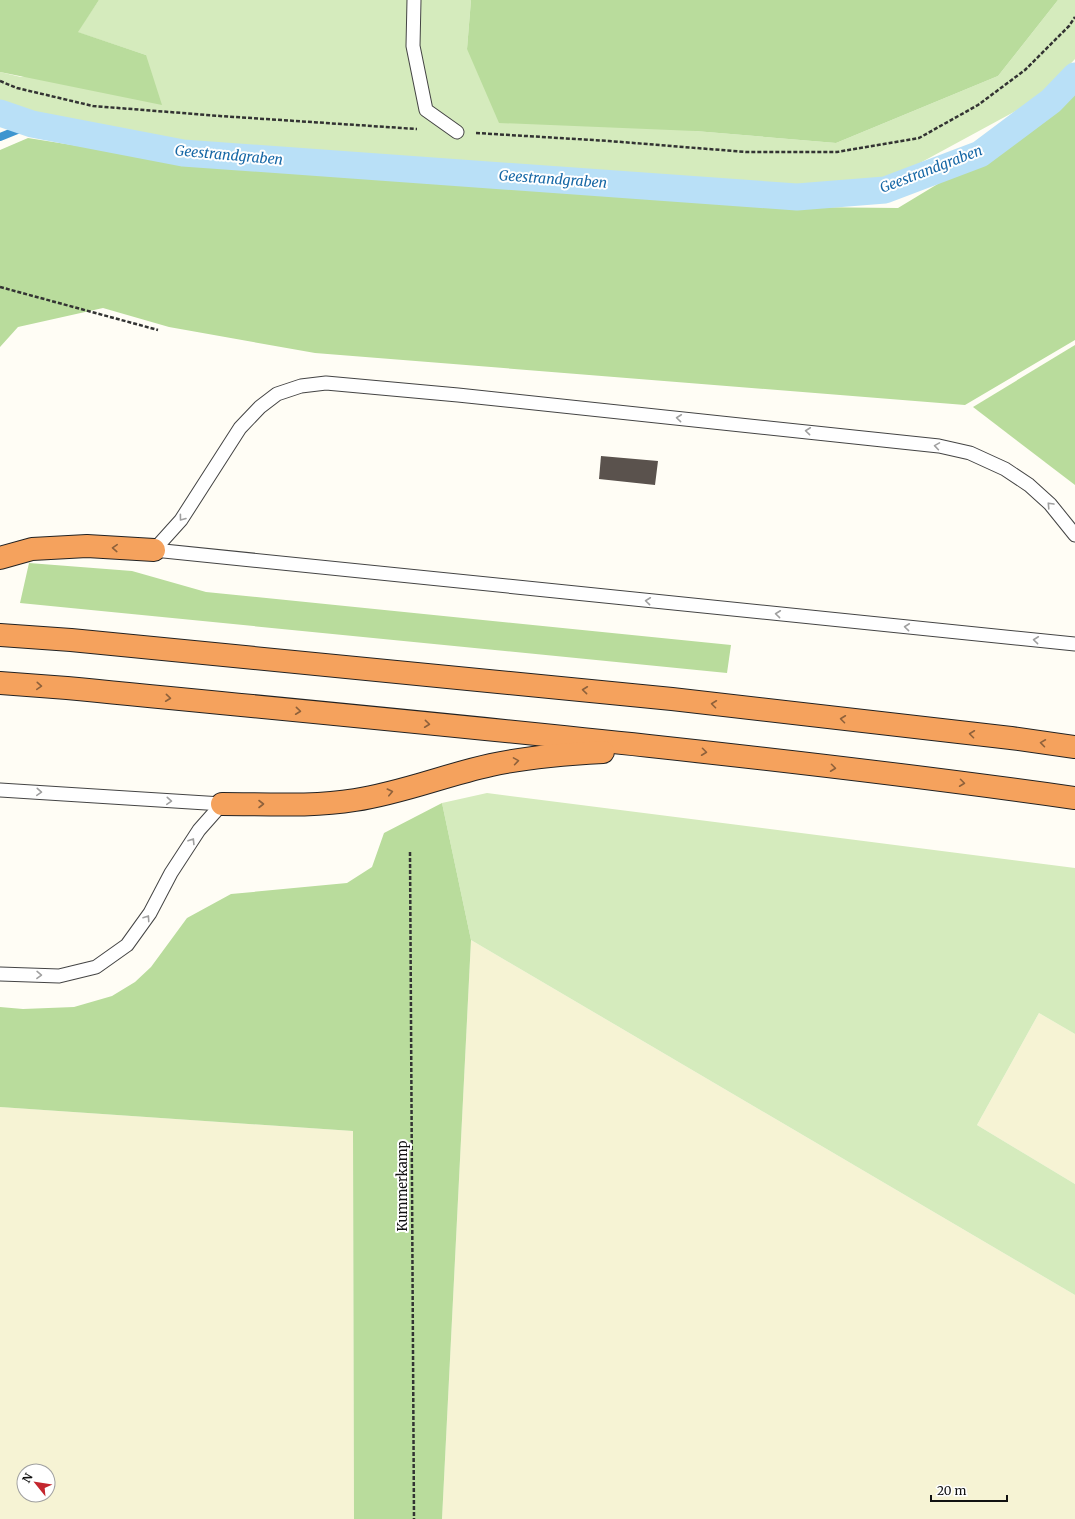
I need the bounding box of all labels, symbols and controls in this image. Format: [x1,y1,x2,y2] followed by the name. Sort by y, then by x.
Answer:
[174,141,284,169] water label: Geestrandgraben
[877,141,985,197] water label: Geestrandgraben
[498,166,608,192] water label: Geestrandgraben
[676,414,682,423] one-way arrow
[805,427,811,436] one-way arrow
[934,442,940,451] one-way arrow
[1047,502,1055,510] one-way arrow
[180,514,187,521] one-way arrow
[112,543,118,552] one-way arrow
[645,596,651,605] one-way arrow
[775,610,781,619] one-way arrow
[904,623,910,632] one-way arrow
[1033,636,1039,645] one-way arrow
[36,681,42,690] one-way arrow
[582,686,588,695] one-way arrow
[165,693,171,702] one-way arrow
[711,700,717,709] one-way arrow
[295,706,301,715] one-way arrow
[840,714,846,723] one-way arrow
[424,719,430,728] one-way arrow
[969,729,976,738] one-way arrow
[1040,739,1046,748] one-way arrow
[701,747,707,756] one-way arrow
[513,757,519,766] one-way arrow
[830,763,836,772] one-way arrow
[959,778,966,787] one-way arrow
[36,788,42,797] one-way arrow
[386,788,393,797] one-way arrow
[166,797,172,805] one-way arrow
[258,800,264,808] one-way arrow
[187,838,194,845] one-way arrow
[142,915,149,922] one-way arrow
[36,971,42,979] one-way arrow
[394,1140,411,1231] street label: Kummerkamp
[16,1463,56,1503] north arrow
[19,1470,36,1485] text: N
[931,1477,1007,1503] scale bar
[937,1483,966,1498] text: 20 m

